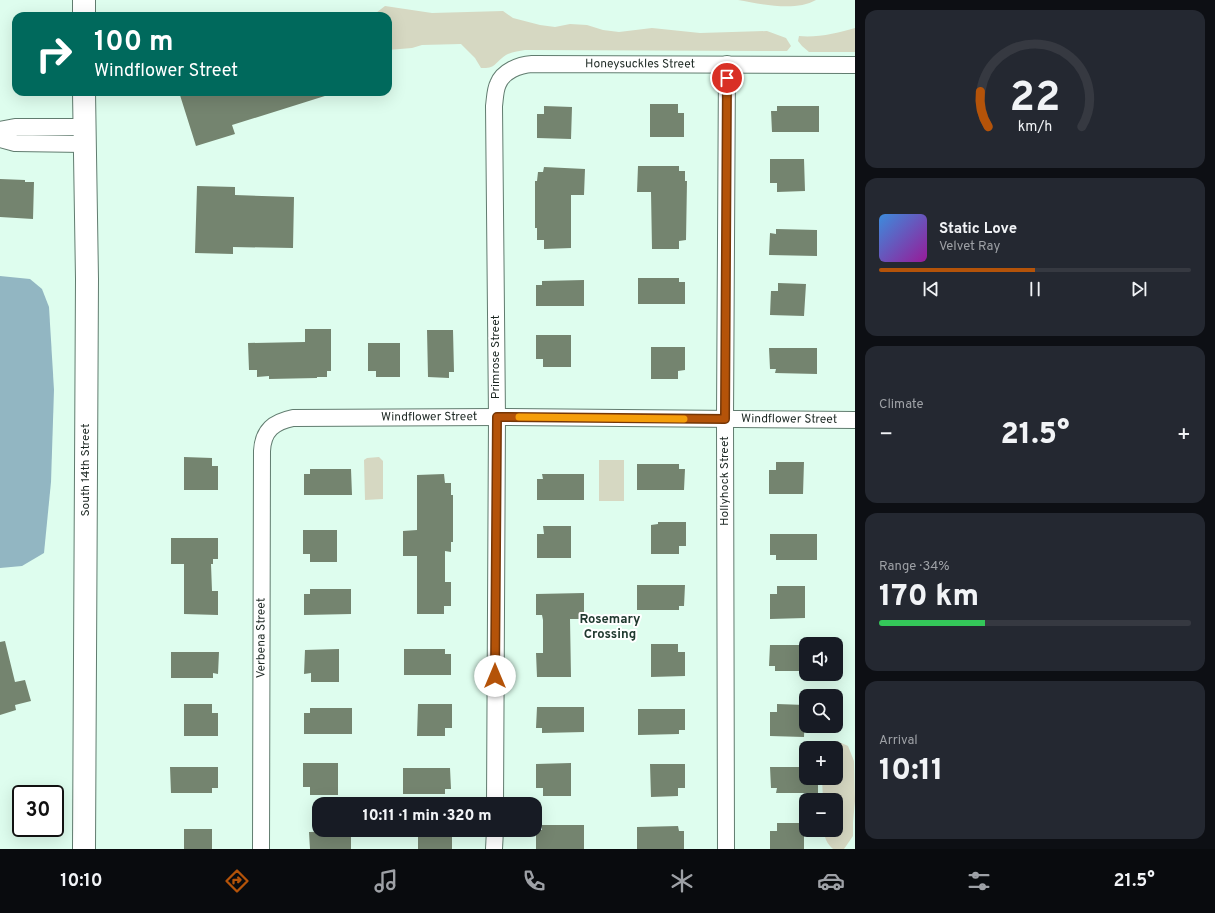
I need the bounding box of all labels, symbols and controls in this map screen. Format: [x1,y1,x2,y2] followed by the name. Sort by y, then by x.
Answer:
[94,25,174,61] text: 100 m
[28,28,80,80] icon: right
[585,56,695,73] street label: Honeysuckles Street
[94,60,238,83] text: Windflower Street
[710,61,744,95] pin
[716,67,738,89] icon: arrive
[1010,73,1060,126] text: 22
[1018,117,1052,135] text: km/h
[939,220,1017,239] text: Static Love
[939,239,1000,255] text: Velvet Ray
[920,278,942,300] icon: previous
[1024,278,1046,300] icon: pause
[1128,278,1150,300] icon: next
[488,315,504,399] street label: Primrose Street
[879,397,924,413] text: Climate
[381,409,477,426] street label: Windflower Street
[741,411,837,428] street label: Windflower Street
[1000,417,1070,454] text: 21.5°
[879,422,893,449] text: −
[1177,422,1191,449] text: +
[78,424,94,516] street label: South 14th Street
[717,436,733,526] street label: Hollyhock Street
[879,559,950,575] text: Range · 34%
[879,579,979,616] text: 170 km
[253,598,270,678] street label: Verbena Street
[579,612,641,643] district label: Rosemary Crossing
[799,637,843,837] map controls
[799,637,843,681] button: sound
[474,655,516,697] position arrow
[799,689,843,733] button: search
[879,733,918,749] text: Arrival
[799,741,843,785] button: +
[879,753,943,790] text: 10:11
[12,785,64,837] speed limit sign: 30
[799,793,843,837] button: −
[363,807,491,826] text: 10:11 · 1 min · 320 m
[223,867,251,895] icon: directions
[372,867,400,895] icon: music
[520,867,548,895] icon: phone
[668,867,696,895] icon: climate
[817,867,845,895] icon: car
[965,867,993,895] icon: filters
[60,870,103,893] text: 10:10
[1114,870,1155,893] text: 21.5°

